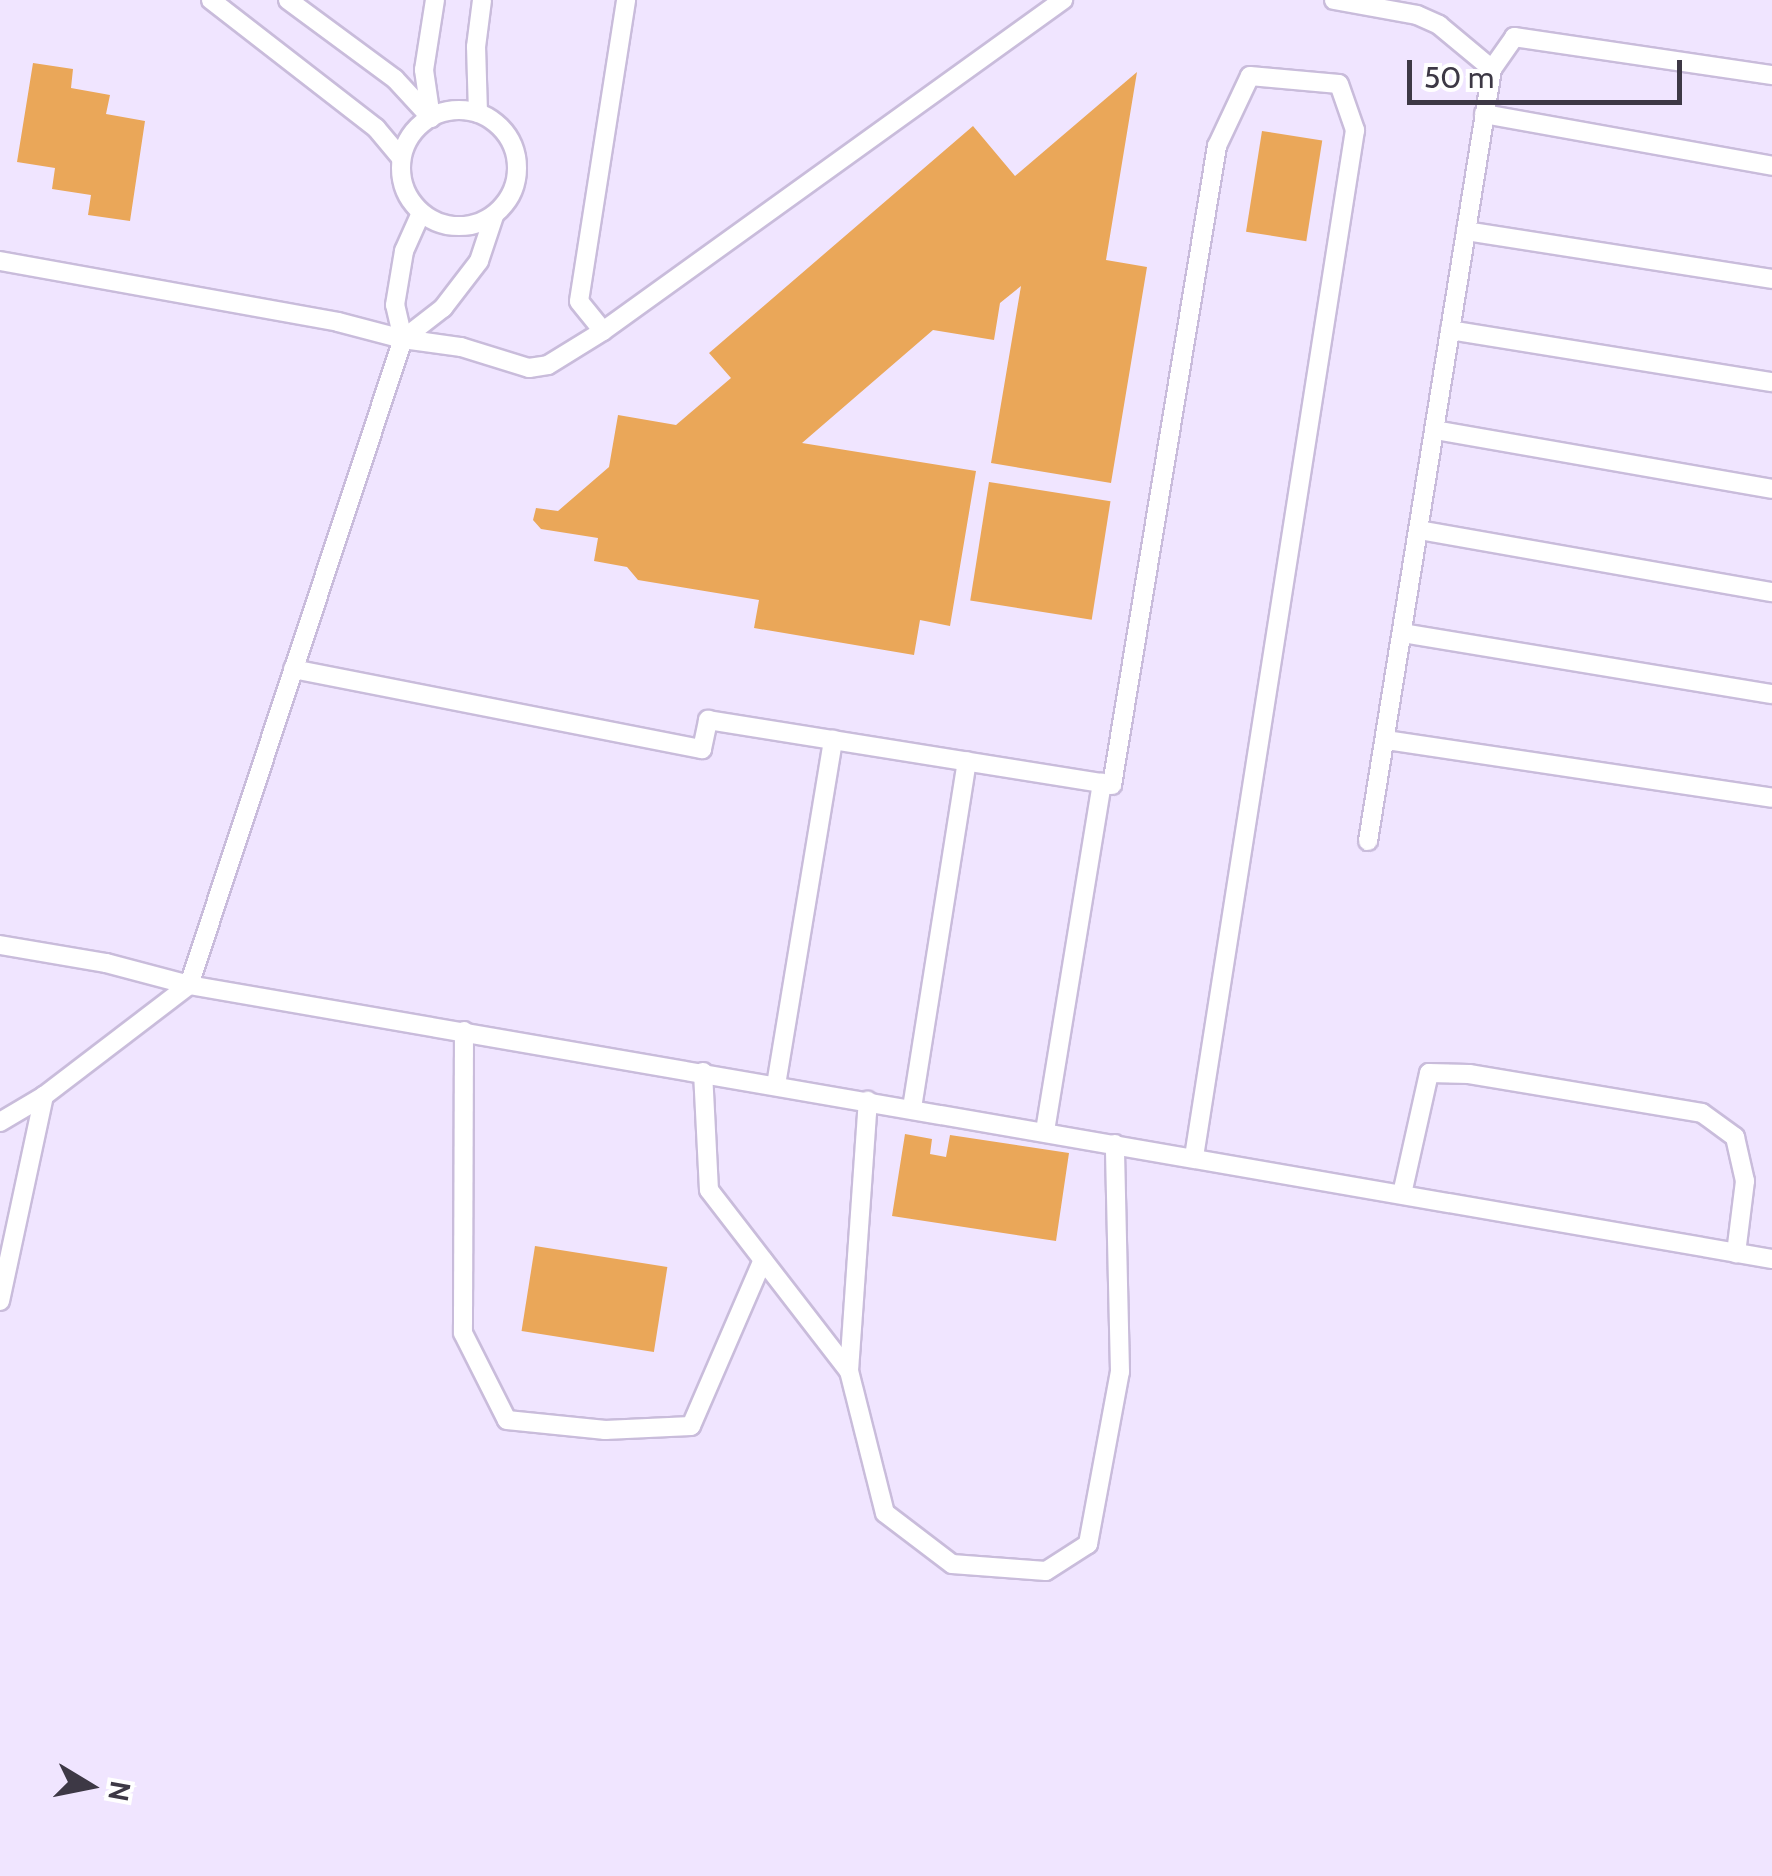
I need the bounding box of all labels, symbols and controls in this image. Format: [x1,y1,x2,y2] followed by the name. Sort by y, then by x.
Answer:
[1412,40,1687,102] scale bar
[1424,59,1494,96] text: 50 m
[40,1736,140,1836] north arrow
[101,1779,138,1804] text: N

